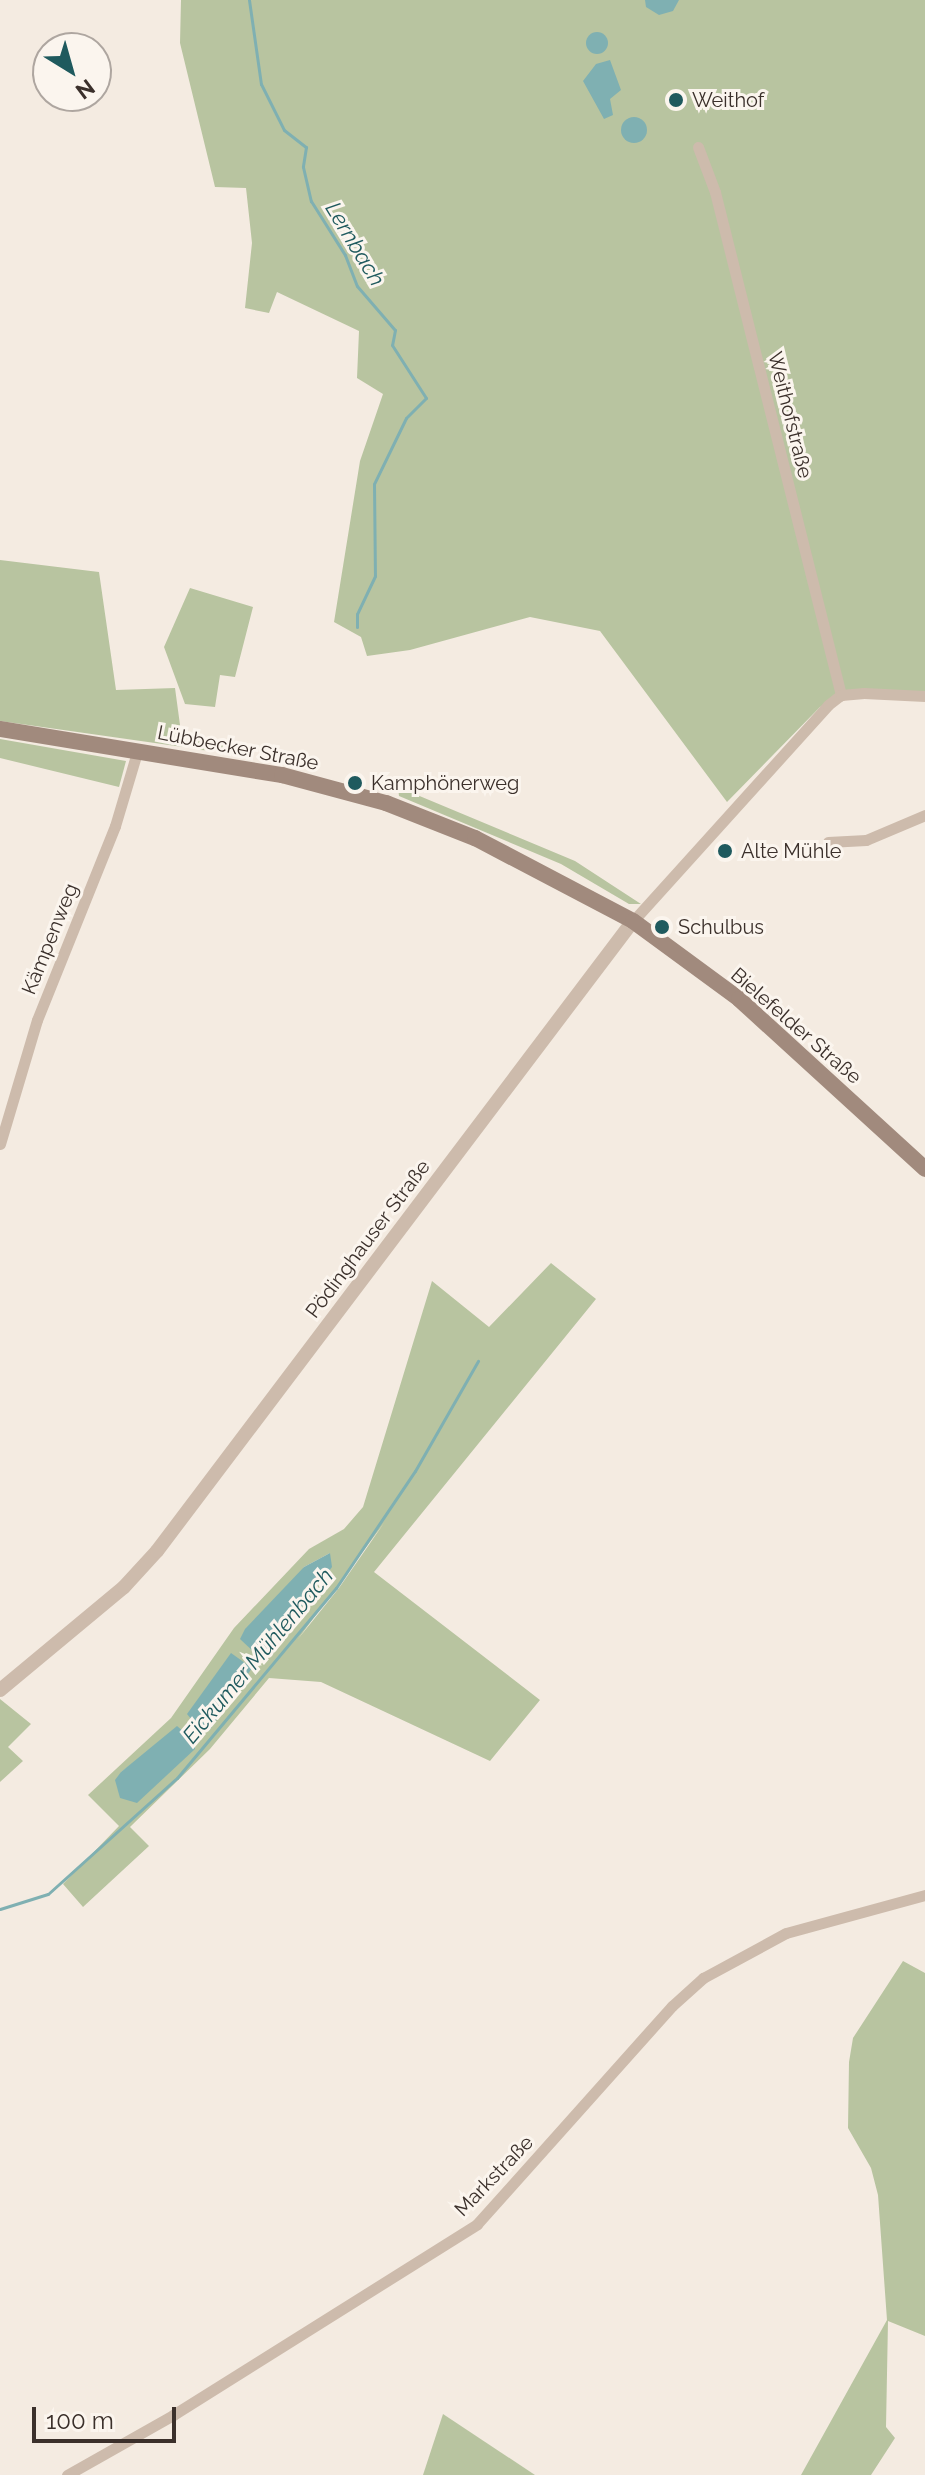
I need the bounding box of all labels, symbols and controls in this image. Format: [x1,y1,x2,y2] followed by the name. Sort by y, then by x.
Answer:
[32,32,112,112] north arrow
[71,74,100,105] text: N
[692,88,764,112] place label: Weithof
[667,91,685,109] marker: Weithof
[320,197,390,291] water label: Lernbach
[763,349,817,481] street label: Weithofstraße
[155,721,321,775] street label: Lübbecker Straße
[371,771,519,795] place label: Kamphönerweg
[346,774,364,792] marker: Kamphönerweg
[741,839,842,863] place label: Alte Mühle
[716,842,734,860] marker: Alte Mühle
[17,880,83,998] street label: Kämpenweg
[678,915,764,939] place label: Schulbus
[653,918,671,936] marker: Schulbus
[726,963,866,1089] street label: Bielefelder Straße
[301,1155,435,1323] street label: Pödinghauser Straße
[177,1563,339,1749] water label: Eickumer Mühlenbach
[450,2131,538,2221] street label: Markstraße
[36,2391,180,2441] scale bar
[46,2406,114,2435] text: 100 m

